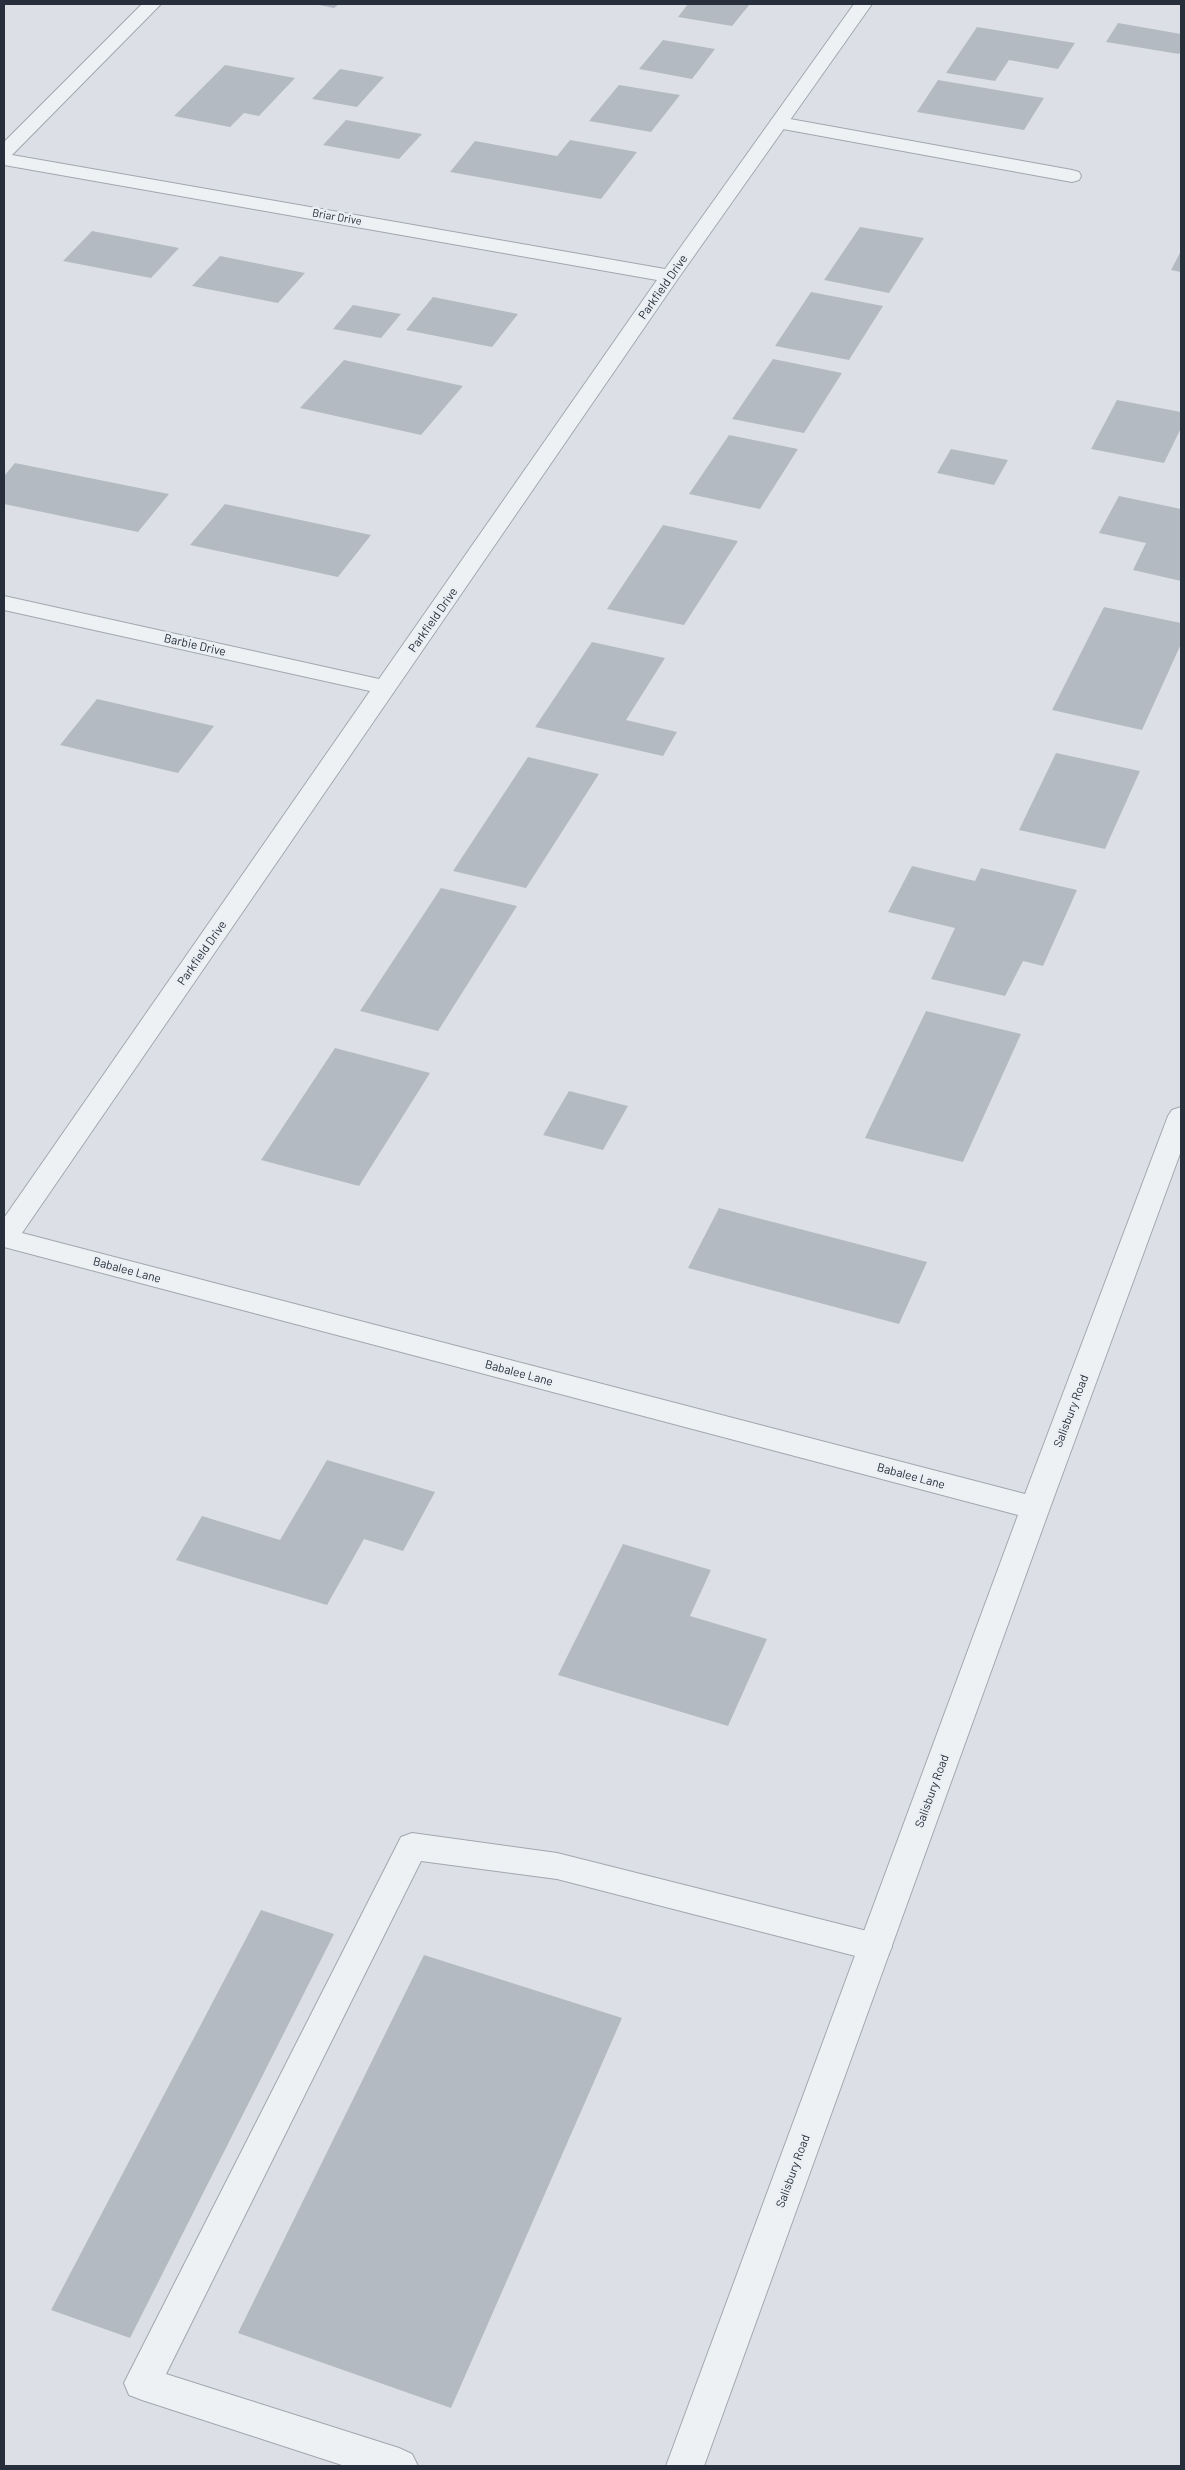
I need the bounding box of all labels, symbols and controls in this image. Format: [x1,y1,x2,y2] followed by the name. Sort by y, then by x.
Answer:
[311,206,363,228] street label: Briar Drive
[635,252,691,322] street label: Parkfield Drive
[405,585,461,655] street label: Parkfield Drive
[163,631,227,659] street label: Barbie Drive
[174,918,230,988] street label: Parkfield Drive
[91,1254,163,1286] street label: Babalee Lane
[483,1357,555,1389] street label: Babalee Lane
[1051,1373,1091,1449] street label: Salisbury Road
[875,1460,947,1492] street label: Babalee Lane
[912,1752,952,1830] street label: Salisbury Road
[773,2132,813,2210] street label: Salisbury Road

